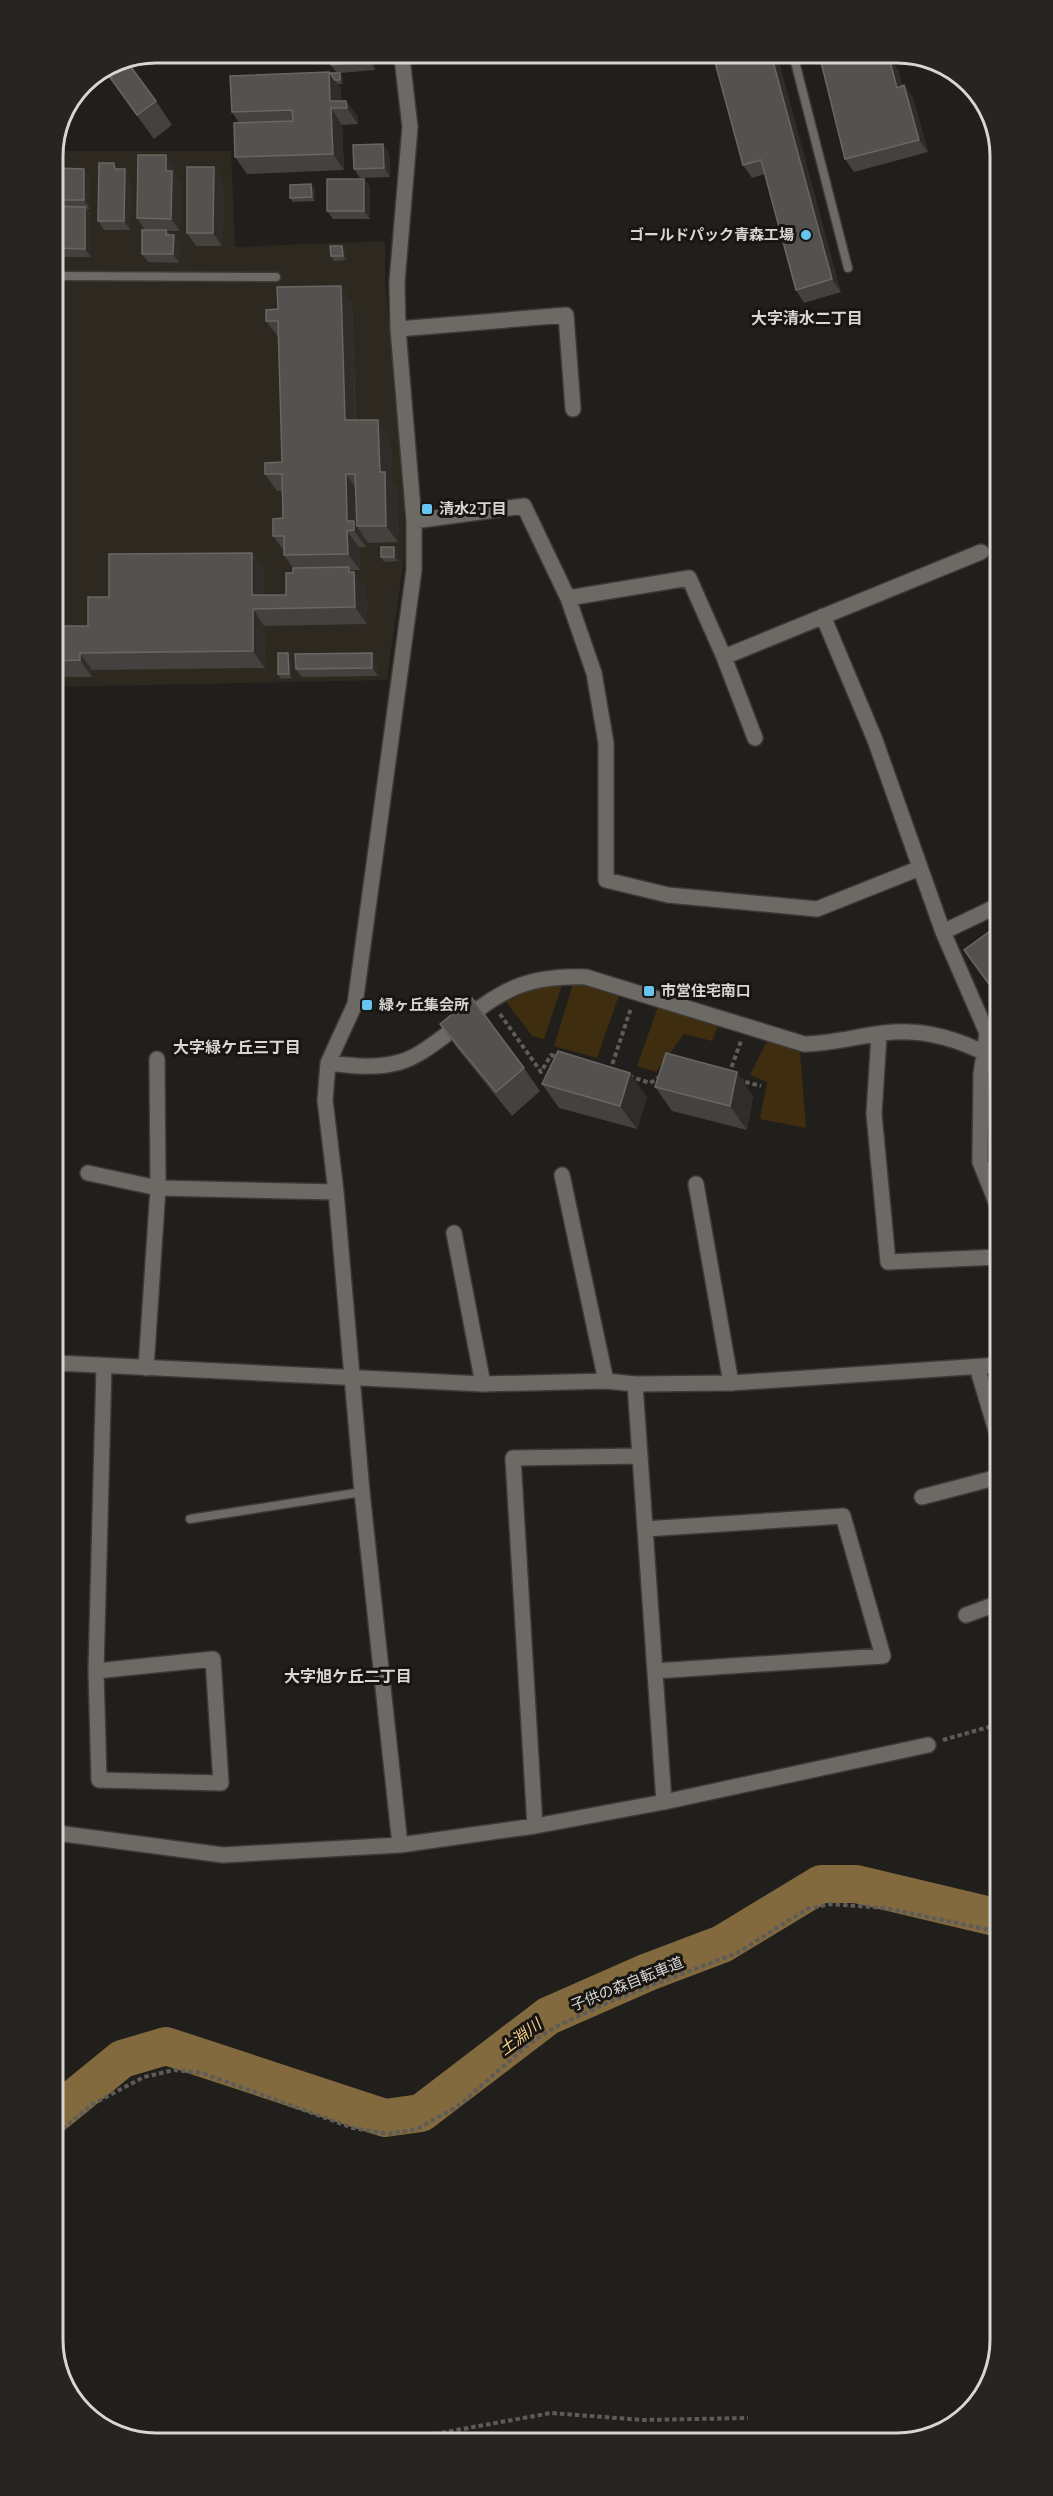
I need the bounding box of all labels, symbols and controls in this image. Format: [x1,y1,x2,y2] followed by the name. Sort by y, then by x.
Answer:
[629,227,794,243] place label: ゴールドパック青森工場
[799,228,813,242] marker: ゴールドパック青森工場
[751,310,863,327] district label: 大字清水二丁目
[439,501,507,517] place label: 清水2丁目
[420,502,434,516] marker: 清水2丁目
[661,983,751,999] place label: 市営住宅南口
[642,984,656,998] marker: 市営住宅南口
[379,997,469,1013] place label: 緑ヶ丘集会所
[360,998,374,1012] marker: 緑ヶ丘集会所
[173,1039,301,1056] district label: 大字緑ケ丘三丁目
[284,1668,412,1685] district label: 大字旭ケ丘二丁目
[568,1953,686,2014] street label: 子供の森自転車道
[496,2015,546,2058] water label: 土淵川

